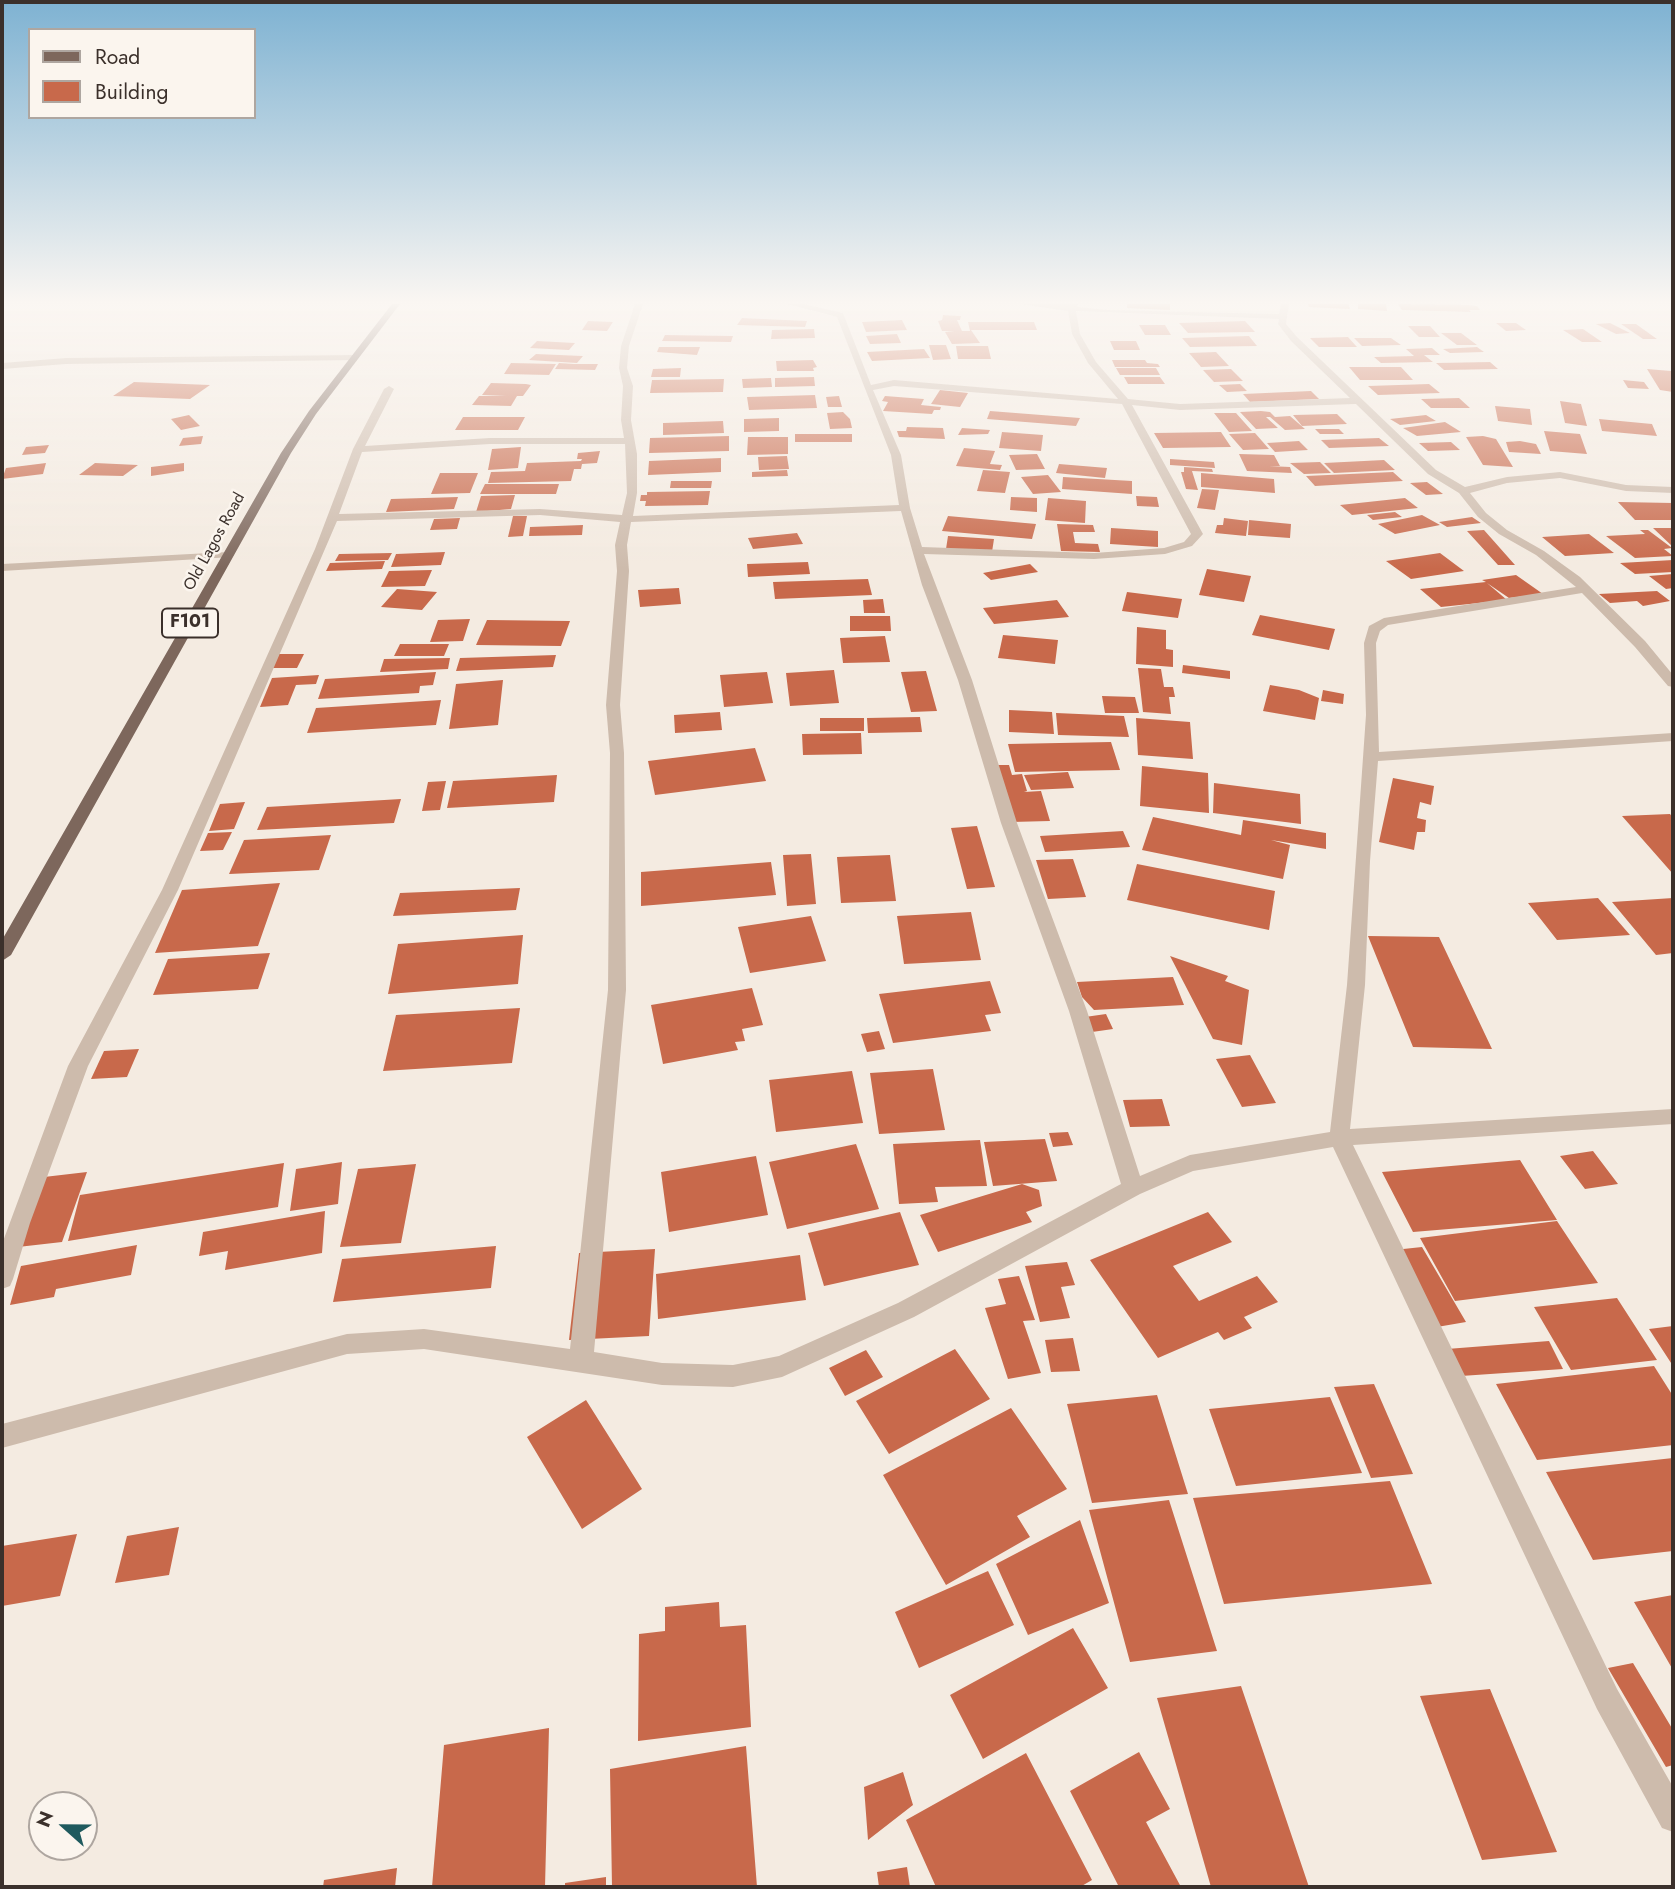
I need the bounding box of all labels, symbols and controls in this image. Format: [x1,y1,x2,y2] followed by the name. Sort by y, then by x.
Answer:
[28,28,256,119] legend
[95,42,140,72] text: Road
[95,77,168,107] text: Building
[180,490,250,594] street label: Old Lagos Road
[162,608,218,638] road number: F101
[28,1791,98,1861] north arrow
[29,1807,60,1831] text: N

